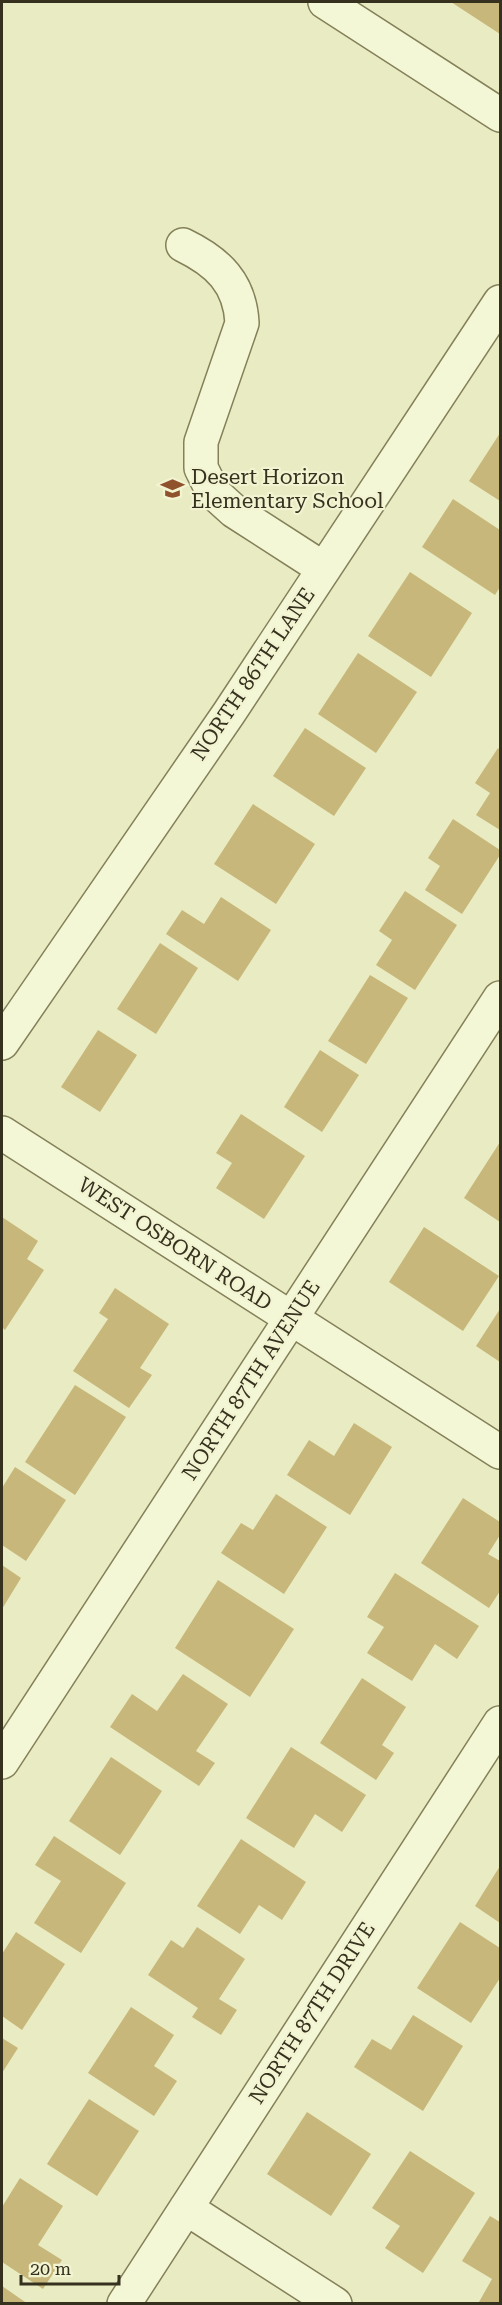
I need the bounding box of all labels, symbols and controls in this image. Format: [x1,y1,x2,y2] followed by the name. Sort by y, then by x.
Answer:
[191,465,384,513] place label: Desert Horizon Elementary School
[160,476,186,502] school or university icon: Desert Horizon Elementary School
[186,583,320,765] street label: NORTH 86TH LANE
[74,1172,276,1316] street label: WEST OSBORN ROAD
[177,1275,325,1485] street label: NORTH 87TH AVENUE
[244,1918,380,2108] street label: NORTH 87TH DRIVE
[21,2248,118,2286] scale bar
[30,2258,71,2279] text: 20 m

